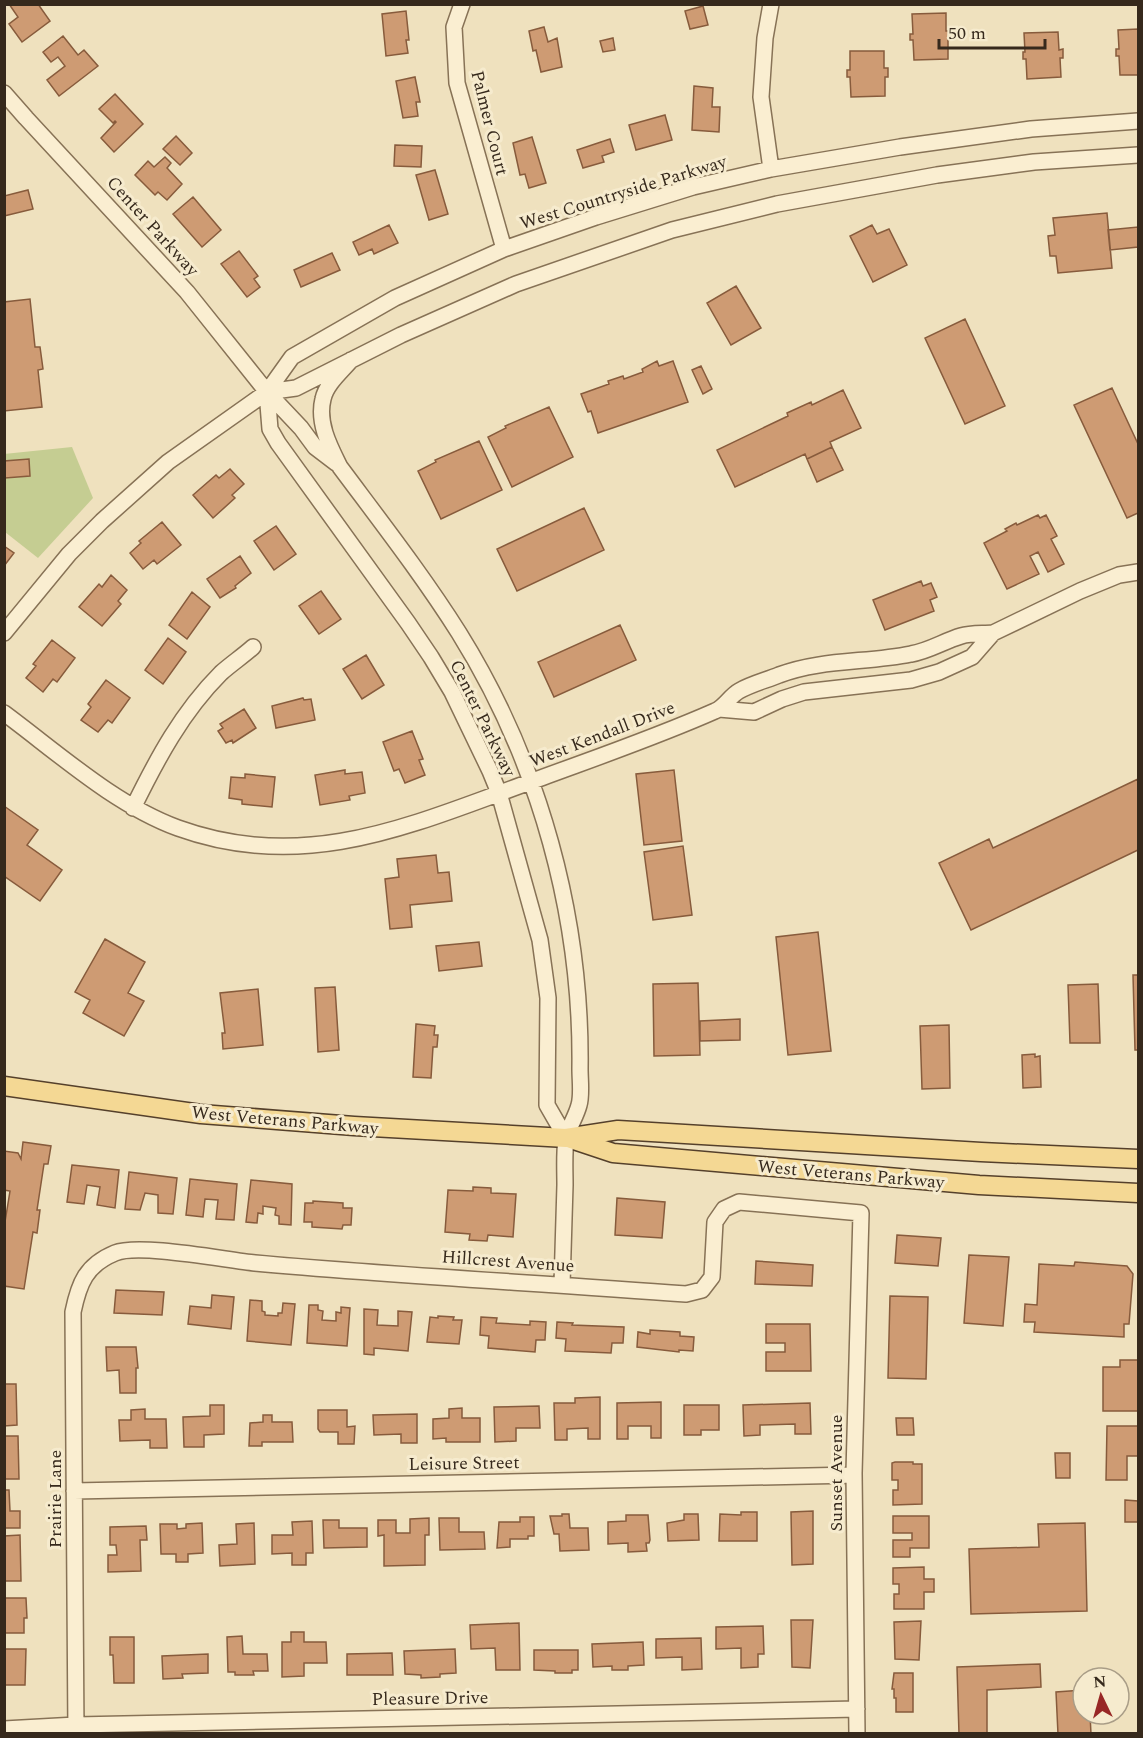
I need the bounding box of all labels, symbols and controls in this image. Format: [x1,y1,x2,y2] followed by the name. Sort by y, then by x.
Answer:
[939,12,1046,50] scale bar
[948,20,986,47] text: 50 m
[463,68,516,178] street label: Palmer Court
[516,148,731,237] street label: West Countryside Parkway
[100,170,206,284] street label: Center Parkway
[443,655,523,782] street label: Center Parkway
[525,694,679,775] street label: West Kendall Drive
[190,1099,381,1142] street label: West Veterans Parkway
[756,1153,947,1196] street label: West Veterans Parkway
[441,1243,575,1280] street label: Hillcrest Avenue
[823,1415,850,1531] street label: Sunset Avenue
[408,1449,520,1478] street label: Leisure Street
[42,1450,69,1548] street label: Prairie Lane
[1071,1666,1131,1726] north arrow
[1092,1670,1107,1695] text: N
[371,1684,489,1713] street label: Pleasure Drive

